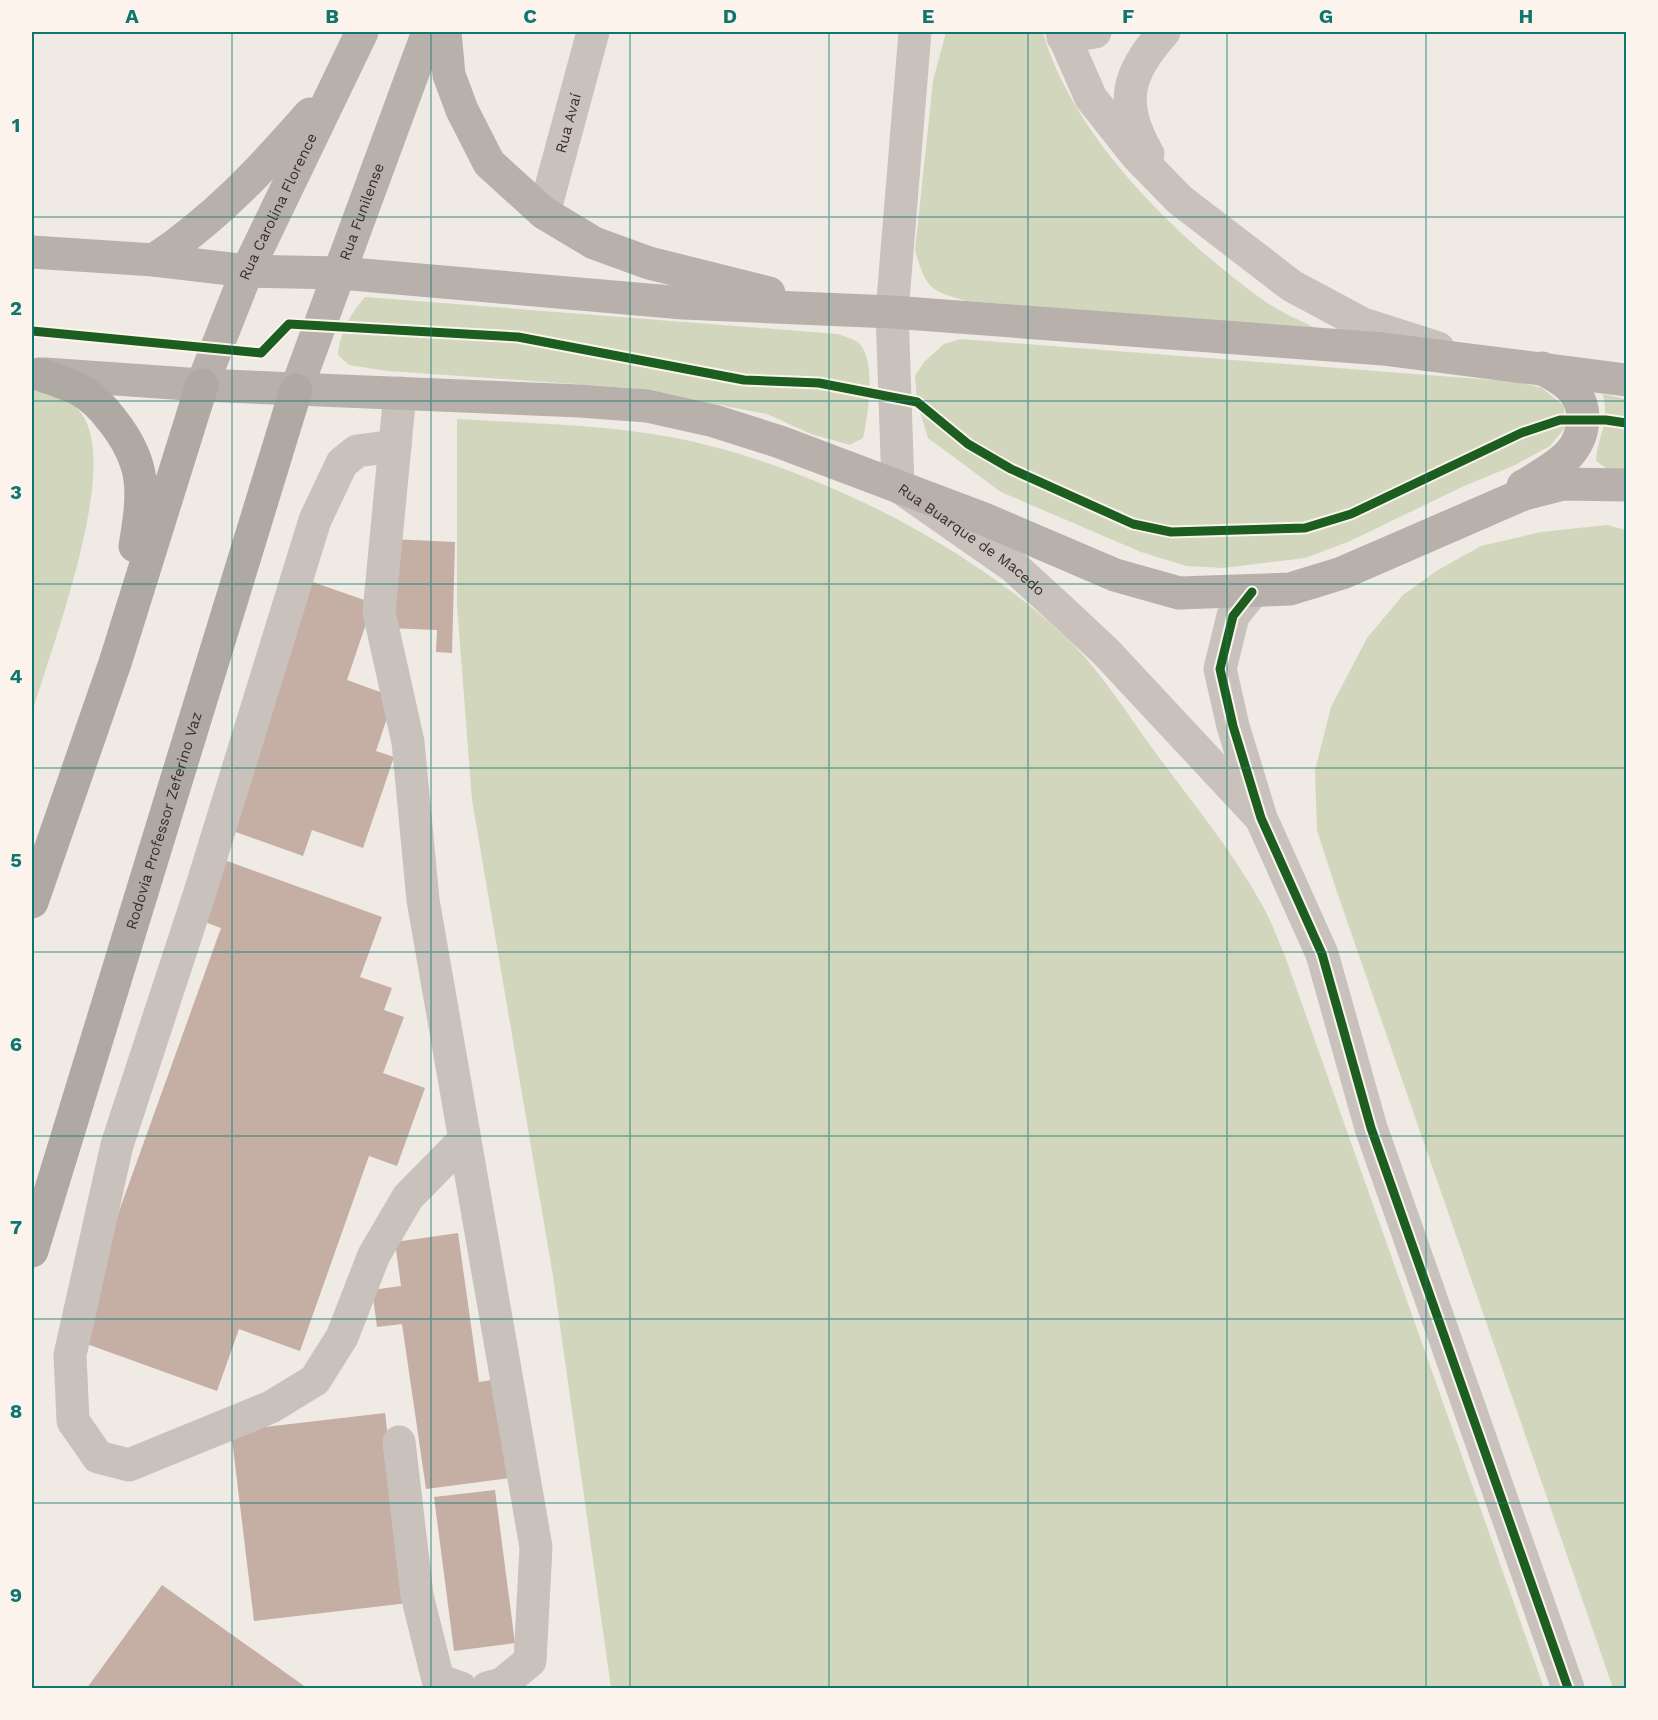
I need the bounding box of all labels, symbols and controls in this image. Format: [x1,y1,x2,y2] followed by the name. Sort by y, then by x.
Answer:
[125,4,139,28] text: A
[325,4,339,28] text: B
[523,4,537,28] text: C
[723,4,737,28] text: D
[922,4,934,28] text: E
[1122,4,1134,28] text: F
[1319,4,1333,28] text: G
[1519,4,1533,28] text: H
[552,91,585,155] street label: Rua Avaí
[12,113,20,137] text: 1
[235,130,321,283] street label: Rua Carolina Florence
[336,161,388,263] street label: Rua Funilense
[10,296,22,320] text: 2
[10,480,22,504] text: 3
[894,480,1049,600] street label: Rua Buarque de Macedo
[10,664,23,688] text: 4
[122,710,206,932] street label: Rodovia Professor Zeferino Vaz
[10,848,22,872] text: 5
[10,1032,22,1056] text: 6
[10,1215,22,1239] text: 7
[10,1399,22,1423] text: 8
[10,1583,22,1607] text: 9

